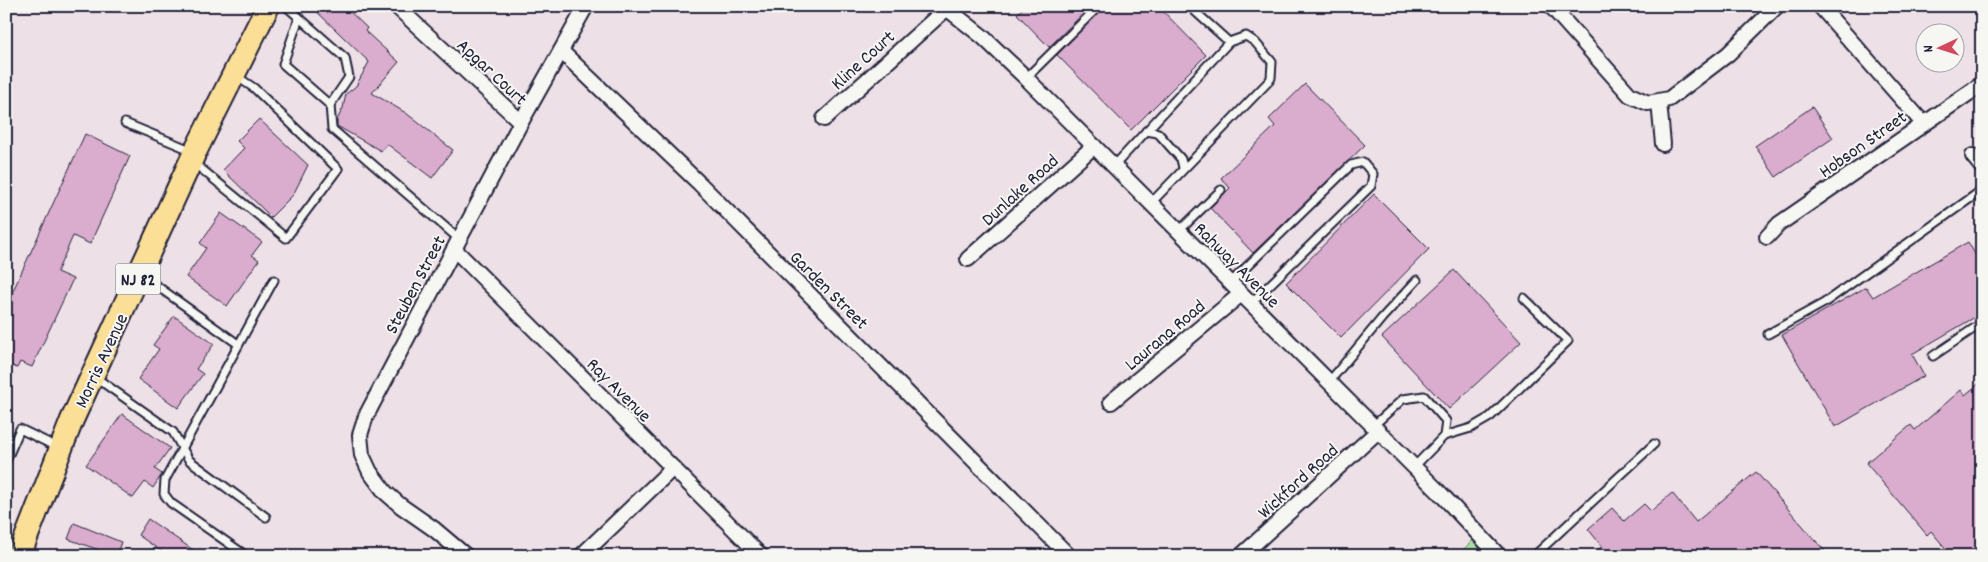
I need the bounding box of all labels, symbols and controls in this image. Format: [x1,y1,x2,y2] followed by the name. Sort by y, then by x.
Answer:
[1916,22,1966,72] north arrow
[826,25,902,98] street label: Kline Court
[449,34,532,113] street label: Apgar Court
[1919,45,1939,53] text: N
[1814,106,1914,186] street label: Hobson Street
[977,149,1066,234] street label: Dunlake Road
[1186,217,1285,316] street label: Rahway Avenue
[380,232,454,340] street label: Steuben Street
[782,246,873,337] street label: Garden Street
[116,264,160,294] road number: NJ 82
[1120,295,1213,379] street label: Laurana Road
[69,310,137,413] street label: Morris Avenue
[579,353,656,430] street label: Ray Avenue
[1253,439,1346,526] street label: Wickford Road

